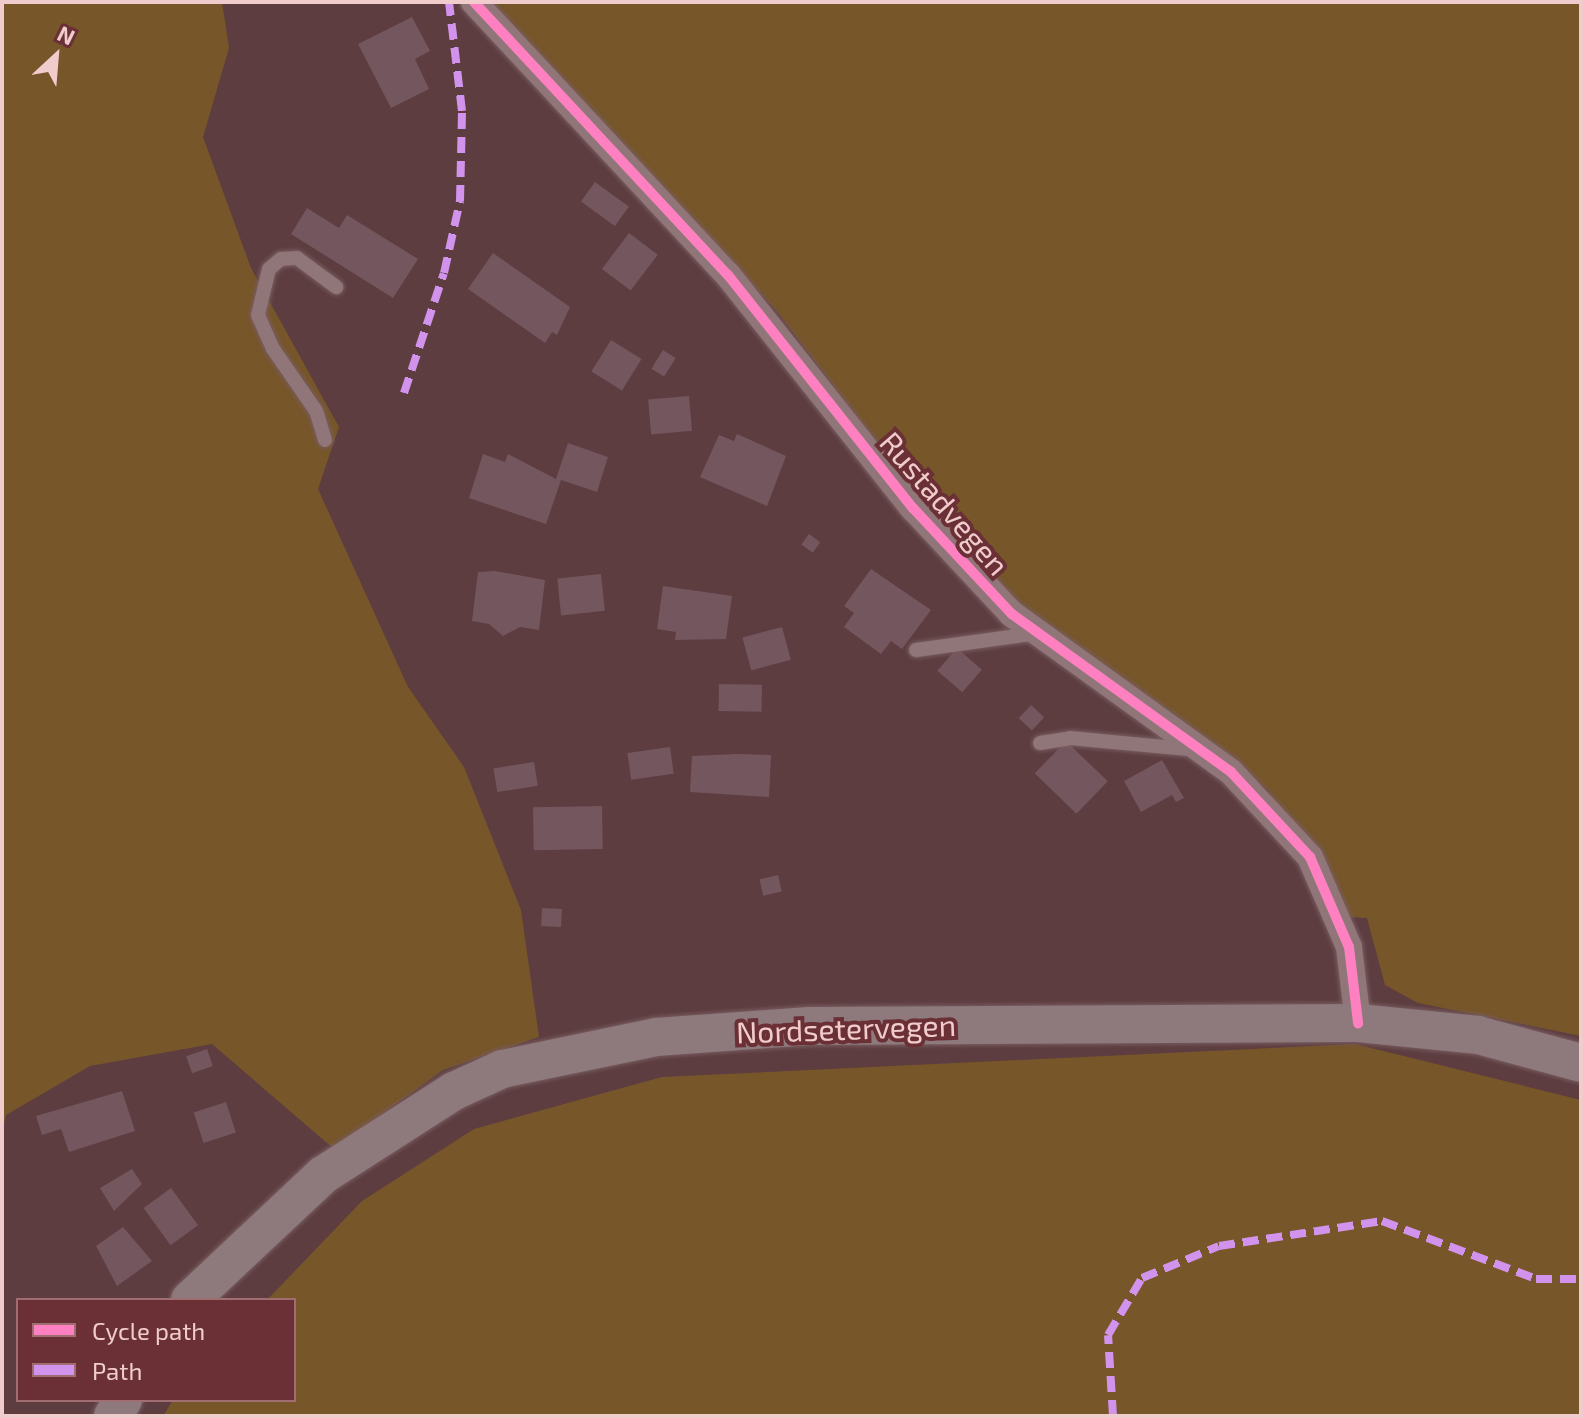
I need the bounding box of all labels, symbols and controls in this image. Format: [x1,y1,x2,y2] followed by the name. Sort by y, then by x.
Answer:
[16,16,96,96] north arrow
[54,19,79,50] text: N
[873,424,1017,582] street label: Rustadvegen
[735,1006,957,1050] street label: Nordsetervegen
[16,1298,296,1402] legend
[92,1316,205,1345] text: Cycle path
[92,1356,142,1385] text: Path

